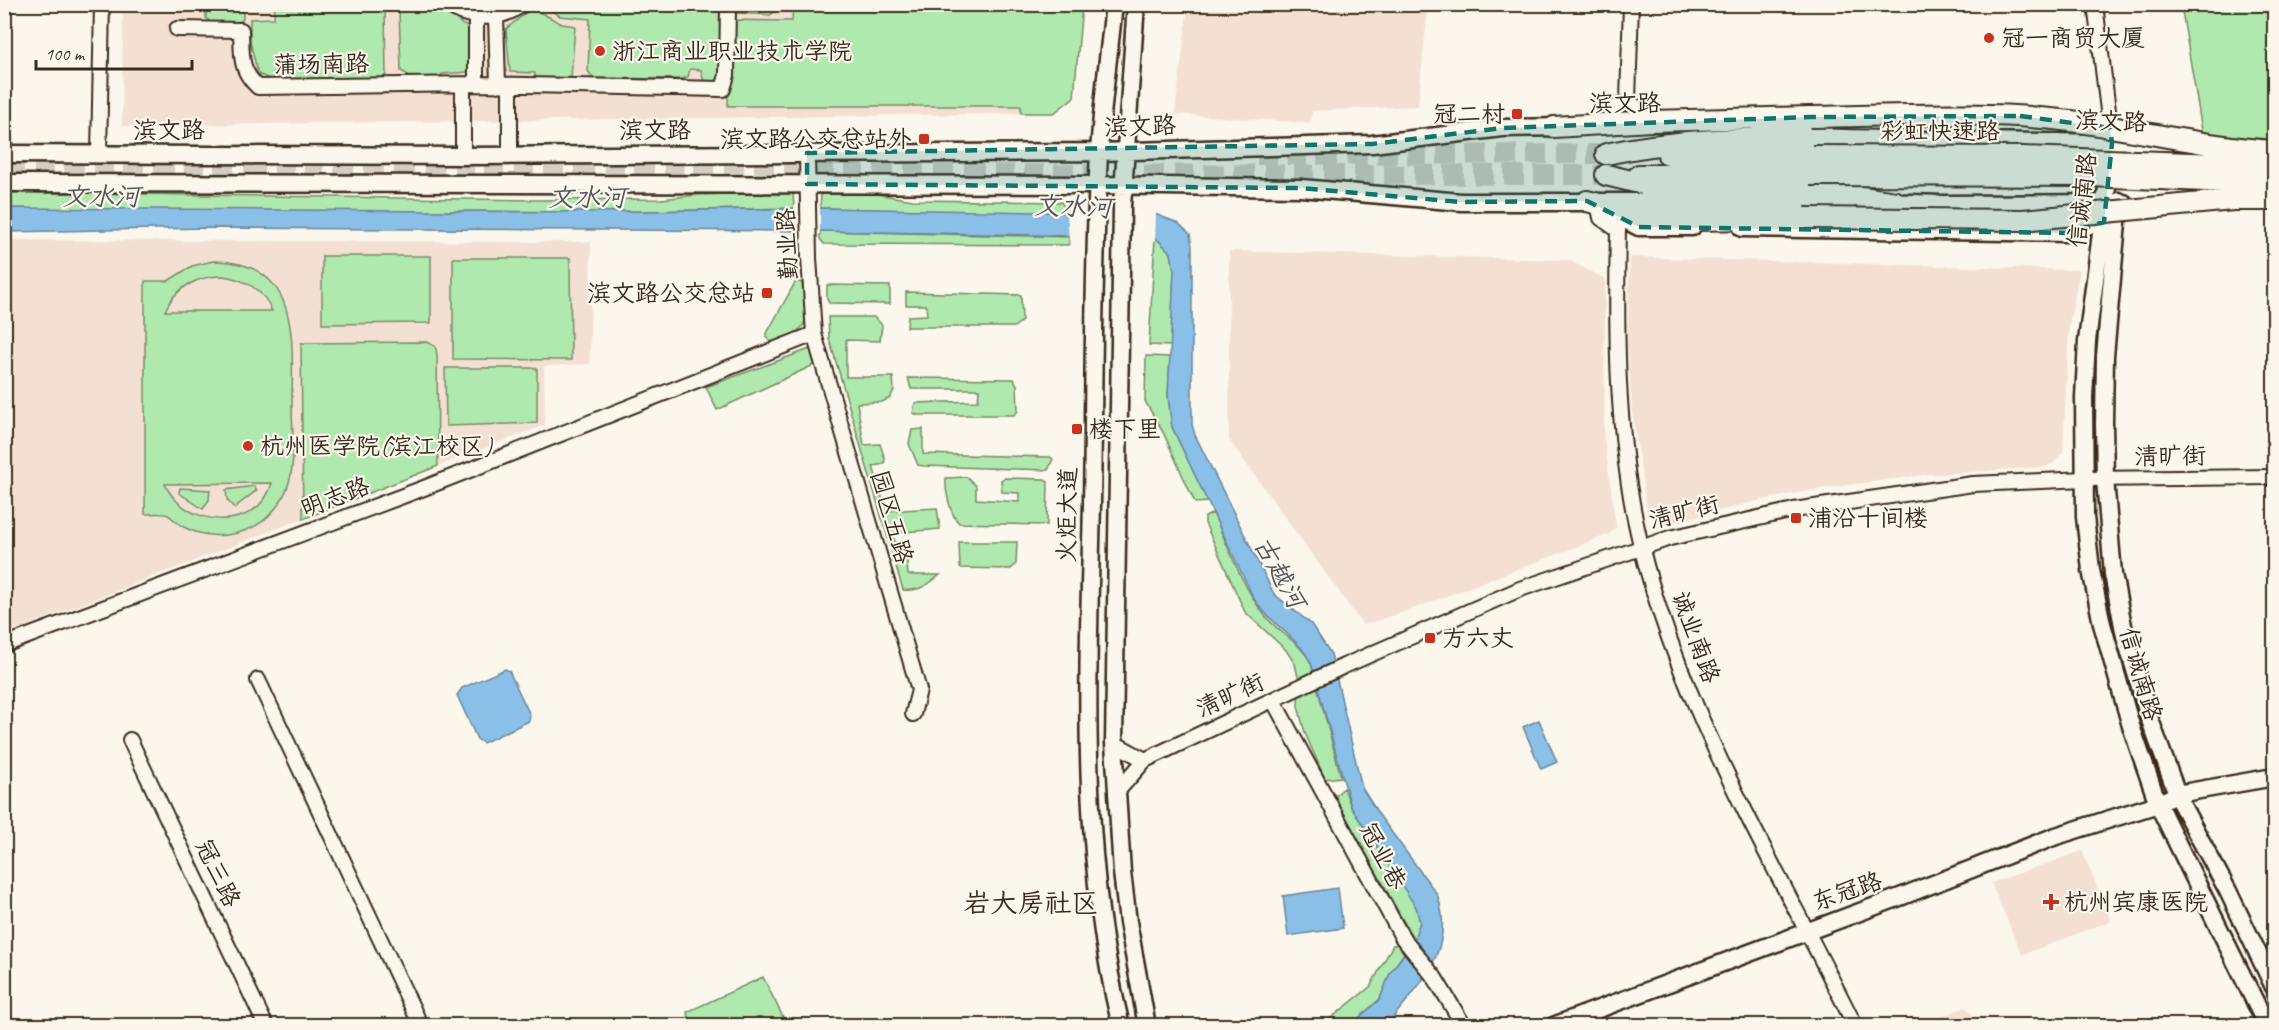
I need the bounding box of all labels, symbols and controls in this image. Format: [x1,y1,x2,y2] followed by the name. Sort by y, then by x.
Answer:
[2001,23,2145,53] place label: 冠一商贸大厦
[1982,31,1996,45] marker: 冠一商贸大厦
[36,33,192,71] scale bar
[612,36,852,66] place label: 浙江商业职业技术学院
[45,43,86,65] text: 100 m
[593,44,607,58] marker: 浙江商业职业技术学院
[273,48,369,80] street label: 蒲场南路
[1589,88,1661,118] street label: 滨文路
[1433,99,1505,129] place label: 冠二村
[2074,105,2148,137] street label: 滨文路
[1510,107,1524,121] marker: 冠二村
[1103,110,1177,142] street label: 滨文路
[133,115,205,145] street label: 滨文路
[619,115,691,145] street label: 滨文路
[1880,116,2000,146] street label: 彩虹快速路
[720,124,912,154] place label: 滨文路公交总站外
[917,132,931,146] marker: 滨文路公交总站外
[2061,151,2103,249] street label: 信诚南路
[62,180,144,213] water label: 文水河
[548,181,630,214] water label: 文水河
[1033,189,1117,224] water label: 文水河
[770,207,804,281] street label: 勤业路
[587,278,755,308] place label: 滨文路公交总站
[760,286,774,300] marker: 滨文路公交总站
[1089,414,1161,444] place label: 楼下里
[1070,422,1084,436] marker: 楼下里
[260,431,493,461] place label: 杭州医学院(滨江校区)
[241,439,255,453] marker: 杭州医学院(滨江校区)
[2134,440,2206,472] street label: 清旷街
[864,467,920,567] street label: 园区五路
[1051,467,1083,563] street label: 火炬大道
[296,470,374,524] street label: 明志路
[1645,489,1723,535] street label: 清旷街
[1808,503,1928,533] place label: 浦沿十间楼
[1789,511,1803,525] marker: 浦沿十间楼
[1246,530,1315,618] water label: 古越河
[1665,587,1727,687] street label: 诚业南路
[1442,623,1514,653] place label: 方六丈
[2113,624,2169,724] street label: 信诚南路
[1423,631,1437,645] marker: 方六丈
[1191,666,1269,724] street label: 清旷街
[1353,817,1413,895] street label: 冠业巷
[189,834,247,912] street label: 冠三路
[1808,865,1886,917] street label: 东冠路
[964,886,1099,920] district label: 岩大房社区
[2064,887,2208,917] place label: 杭州宾康医院
[2042,893,2060,911] marker: 杭州宾康医院

